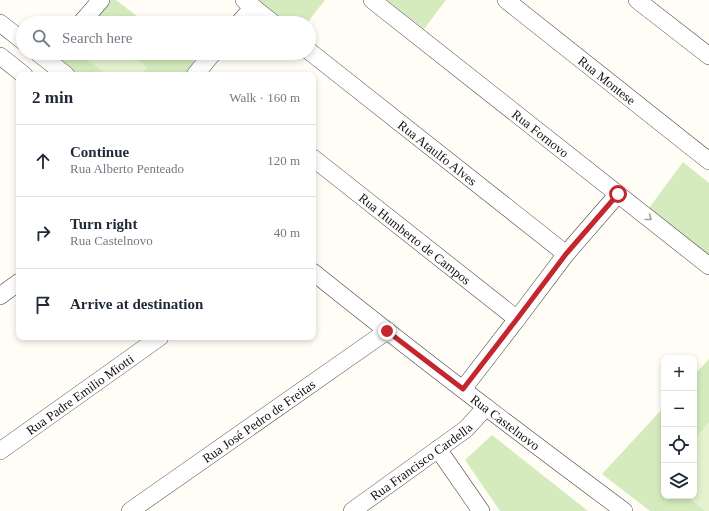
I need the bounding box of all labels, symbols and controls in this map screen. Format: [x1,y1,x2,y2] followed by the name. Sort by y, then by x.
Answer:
[16,16,316,60] search box
[30,27,52,49] icon: search
[62,30,132,46] text: Search here
[575,53,639,108] street label: Rua Montese
[32,88,73,107] text: 2 min
[229,90,300,105] text: Walk · 160 m
[509,106,572,160] street label: Rua Fornovo
[395,117,480,188] street label: Rua Ataulfo Alves
[70,144,129,160] text: Continue
[32,150,54,172] icon: ahead
[267,153,300,168] text: 120 m
[70,161,184,176] text: Rua Alberto Penteado
[609,185,627,203] route start
[356,190,474,287] street label: Rua Humberto de Campos
[644,214,651,221] one-way arrow
[70,216,137,232] text: Turn right
[32,222,54,244] icon: right
[274,225,300,240] text: 40 m
[70,233,153,248] text: Rua Castelnovo
[32,294,54,316] icon: arrive
[70,296,203,312] text: Arrive at destination
[378,322,396,340] route end
[23,351,137,437] street label: Rua Padre Emilio Miotti
[661,355,697,499] map controls
[661,355,697,391] button: +
[199,376,318,466] street label: Rua José Pedro de Freitas
[468,391,543,453] street label: Rua Castelnovo
[661,391,697,427] button: −
[367,420,476,503] street label: Rua Francisco Cardella
[661,427,697,463] button: locate
[661,463,697,499] button: layers

